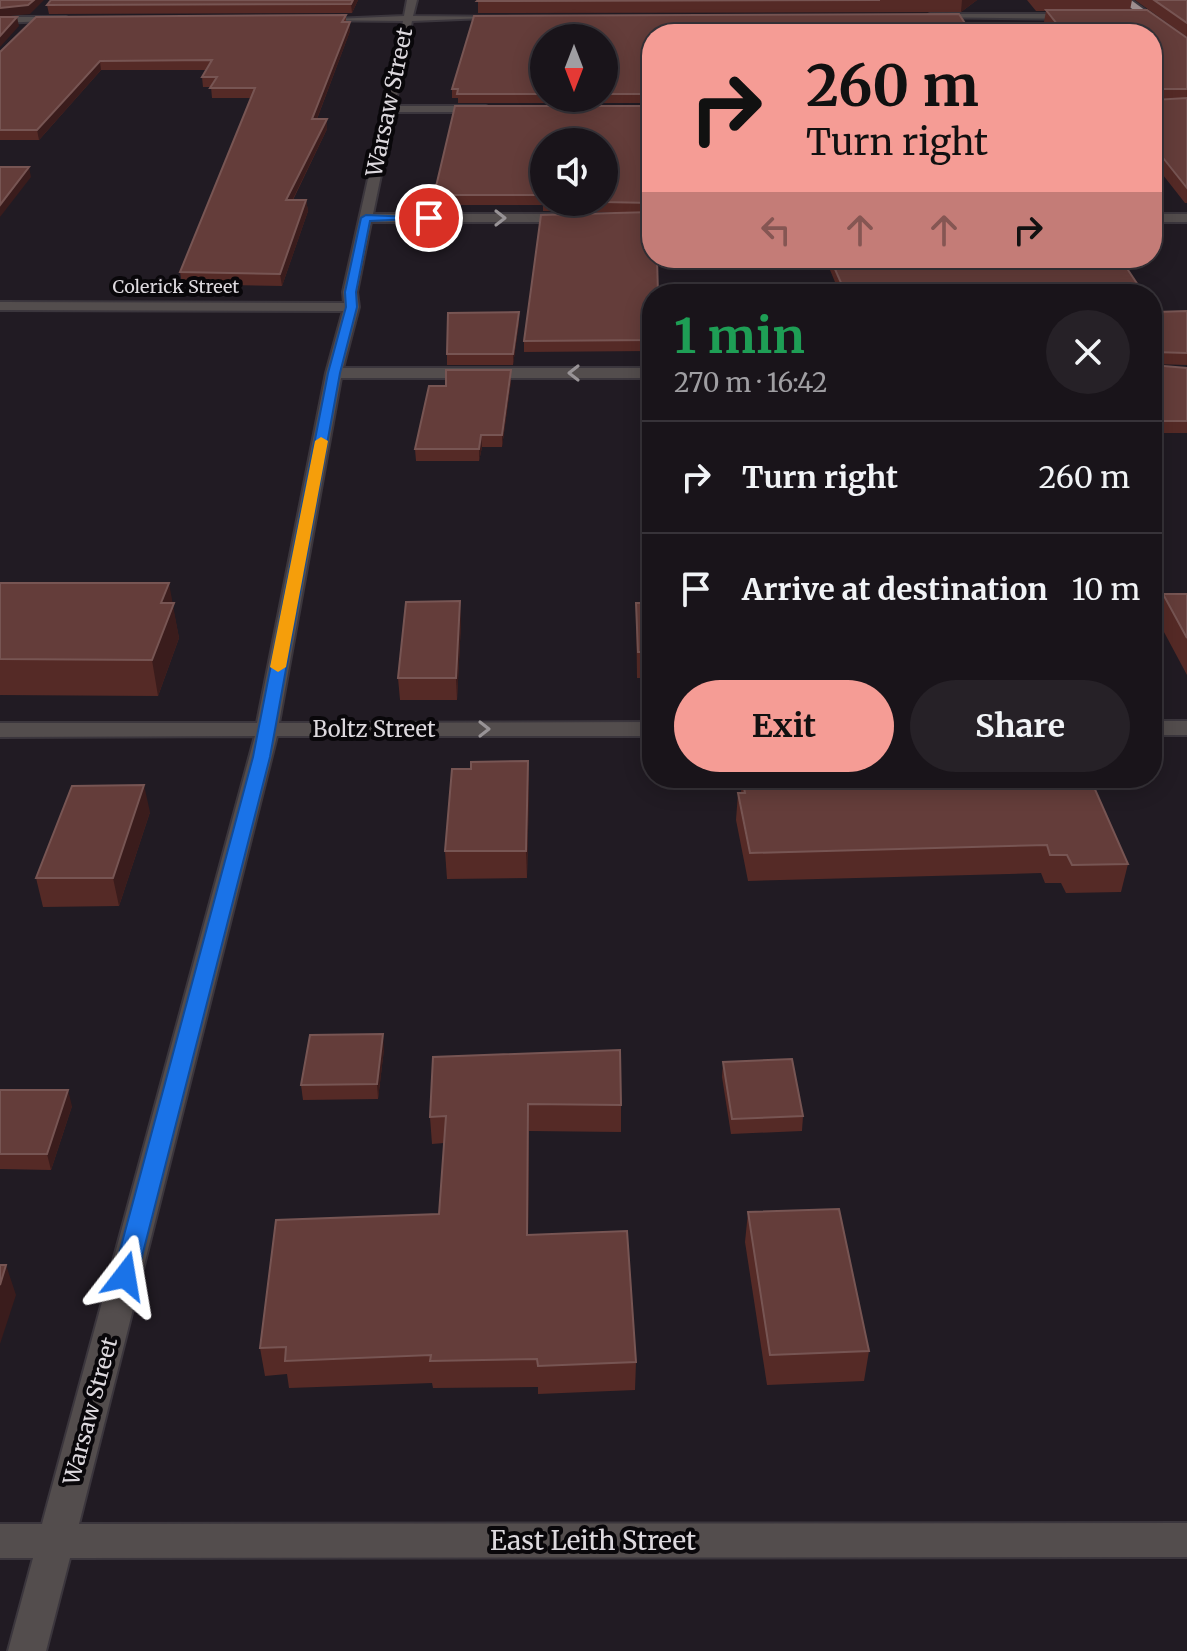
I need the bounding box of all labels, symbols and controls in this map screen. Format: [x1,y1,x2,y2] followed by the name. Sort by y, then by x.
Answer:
[359,24,419,180] street label: Warsaw Street
[530,24,618,112] north arrow
[530,24,618,216] map controls
[806,51,979,121] text: 260 m
[674,56,778,160] icon: right
[806,120,988,165] text: Turn right
[530,128,618,216] button: sound
[395,184,463,252] pin
[407,196,451,240] icon: arrive
[754,208,798,252] icon: left
[838,208,882,252] icon: ahead
[922,208,966,252] icon: ahead
[1006,208,1050,252] icon: right
[494,209,507,227] one-way arrow
[113,275,239,298] street label: Colerick Street
[674,306,805,366] text: 1 min
[1046,310,1130,394] button: close
[567,364,580,382] one-way arrow
[674,366,828,399] text: 270 m · 16:42
[674,455,718,499] icon: right
[742,458,898,496] text: Turn right
[1039,458,1130,496] text: 260 m
[674,567,718,611] icon: arrive
[742,570,1048,608] text: Arrive at destination
[1072,570,1140,608] text: 10 m
[674,680,894,772] button: Exit
[910,680,1130,772] button: Share
[312,715,436,743] street label: Boltz Street
[478,720,491,738] one-way arrow
[83,1234,167,1318] position arrow
[57,1334,123,1489] street label: Warsaw Street
[490,1524,696,1557] street label: East Leith Street

